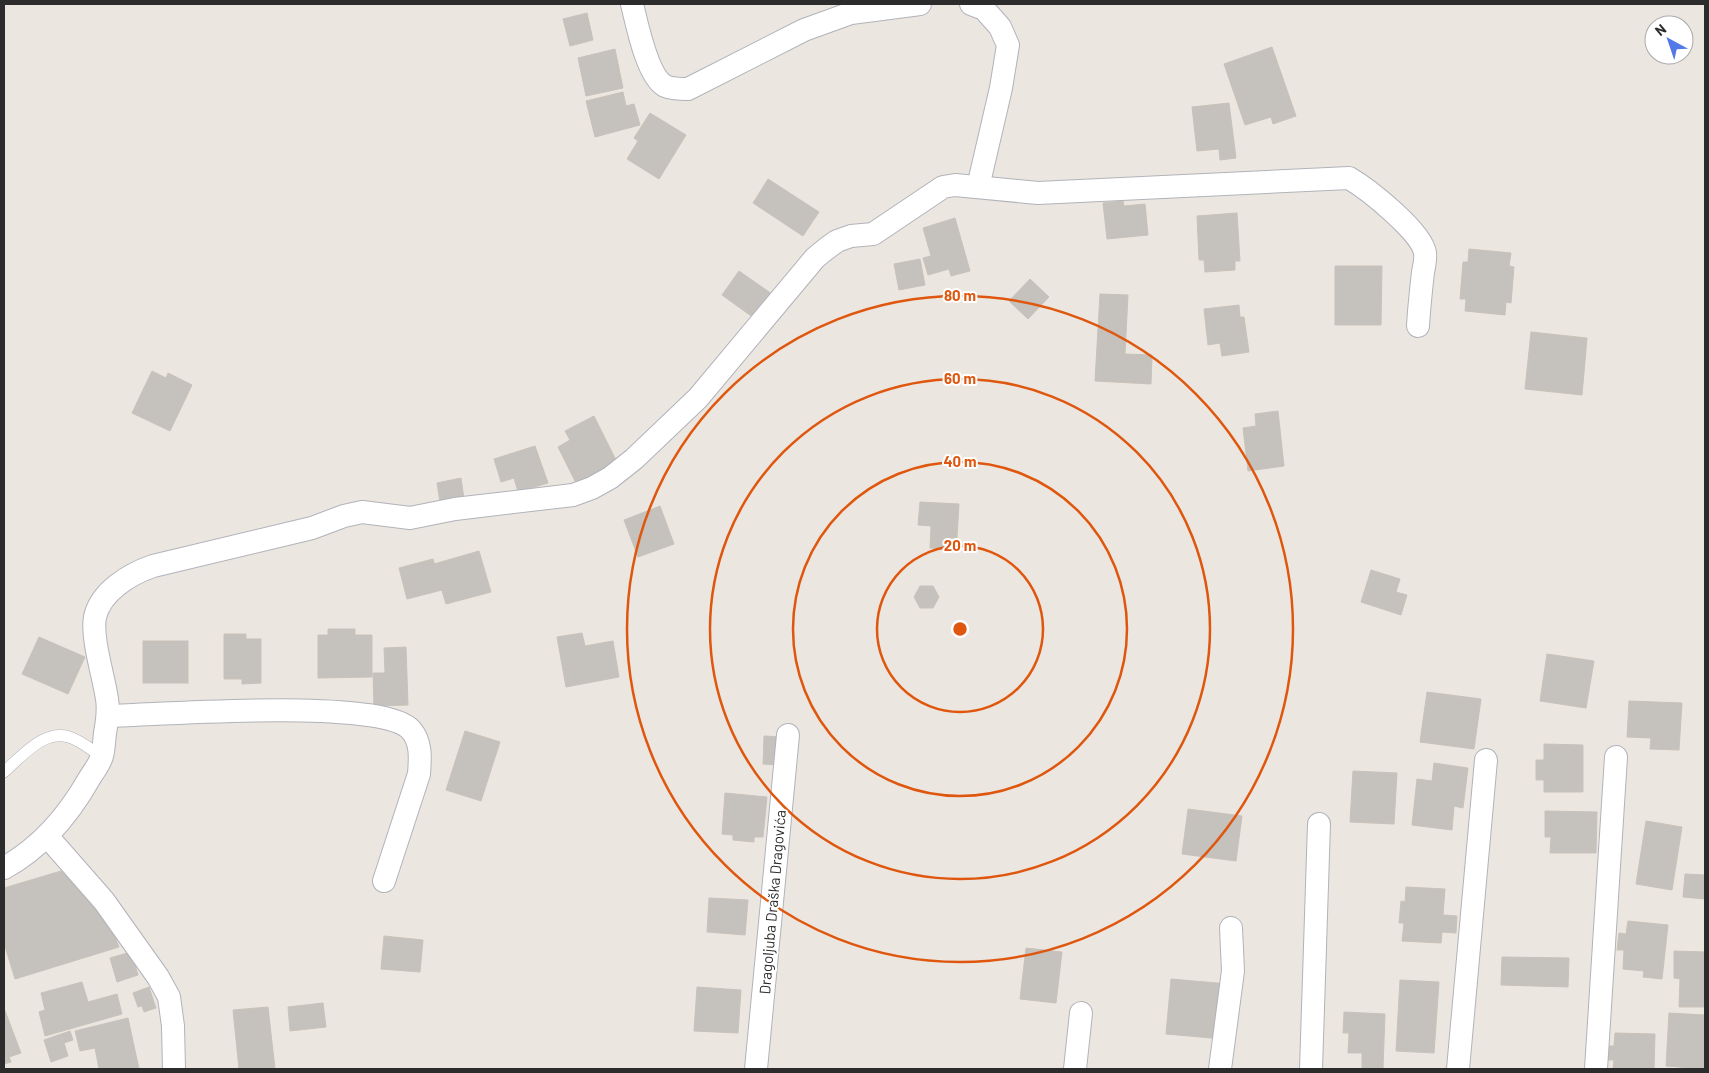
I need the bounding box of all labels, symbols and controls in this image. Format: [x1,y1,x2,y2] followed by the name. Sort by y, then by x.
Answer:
[1644,15,1694,65] north arrow
[1651,20,1669,39] text: N
[944,286,976,304] text: 80 m
[944,369,976,387] text: 60 m
[943,452,977,470] text: 40 m
[944,536,976,554] text: 20 m
[951,620,969,638] centre of rings
[755,809,789,995] street label: Dragoljuba Draška Dragovića

